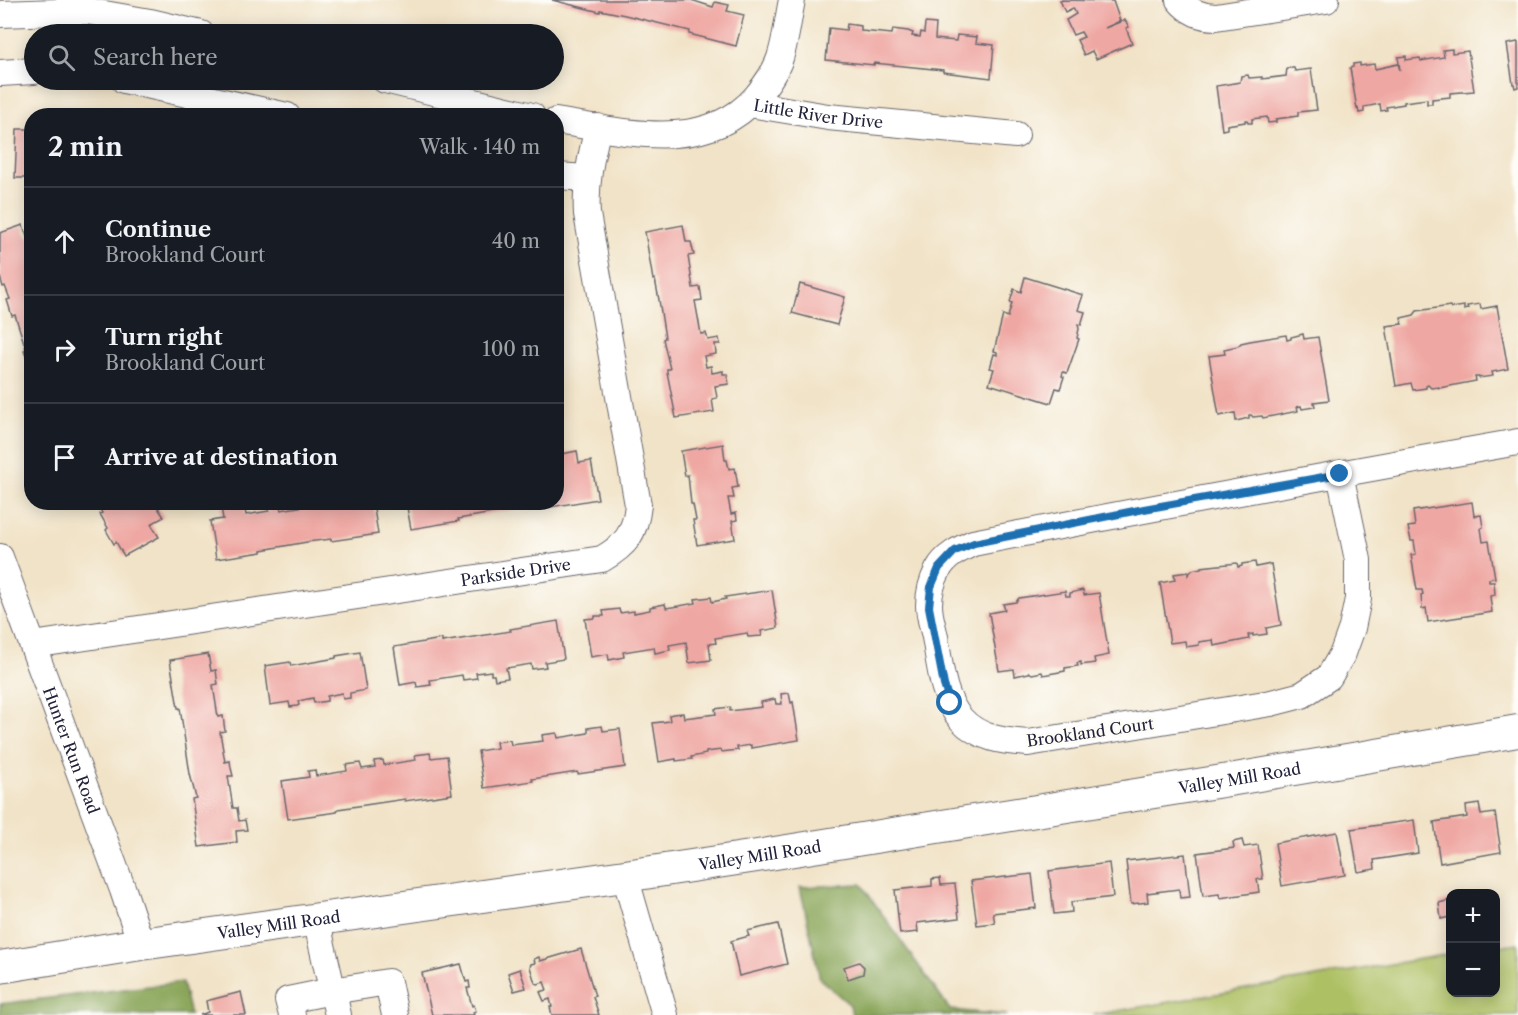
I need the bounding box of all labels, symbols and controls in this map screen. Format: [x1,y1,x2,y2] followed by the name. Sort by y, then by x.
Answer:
[24,24,564,90] search box
[45,41,78,74] icon: search
[93,44,218,71] text: Search here
[752,95,884,132] street label: Little River Drive
[48,131,123,163] text: 2 min
[419,135,540,159] text: Walk · 140 m
[105,216,211,243] text: Continue
[48,225,81,258] icon: ahead
[492,229,540,253] text: 40 m
[105,243,265,267] text: Brookland Court
[105,324,223,351] text: Turn right
[48,333,81,366] icon: right
[482,337,540,361] text: 100 m
[105,351,265,375] text: Brookland Court
[48,441,81,474] icon: arrive
[105,444,338,471] text: Arrive at destination
[1326,460,1352,486] route end
[459,554,572,590] street label: Parkside Drive
[39,684,104,817] street label: Hunter Run Road
[936,689,962,715] route start
[1025,713,1155,751] street label: Brookland Court
[1176,758,1303,798] street label: Valley Mill Road
[696,836,823,875] street label: Valley Mill Road
[1446,889,1500,997] map controls
[1446,889,1500,943] button: +
[215,906,342,943] street label: Valley Mill Road
[1446,943,1500,997] button: −

